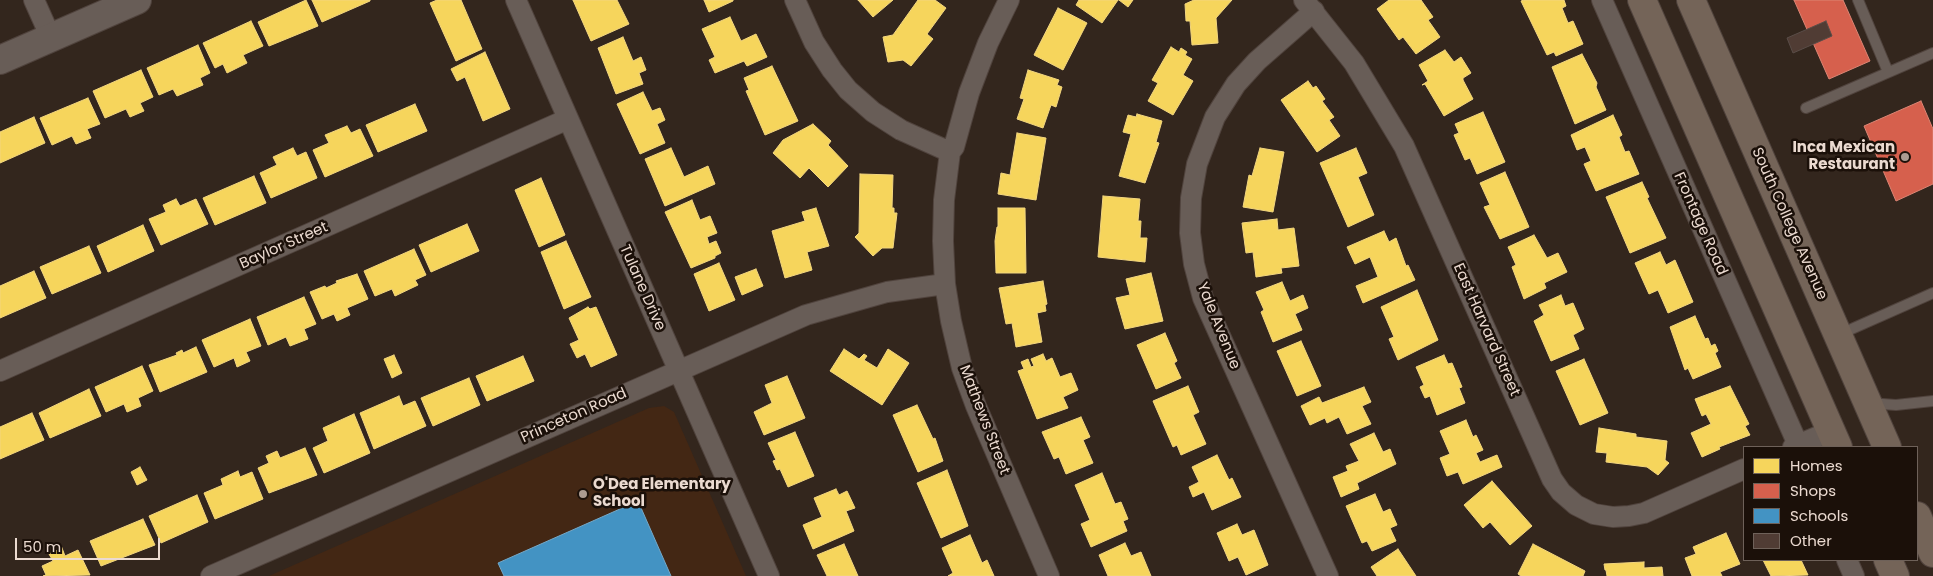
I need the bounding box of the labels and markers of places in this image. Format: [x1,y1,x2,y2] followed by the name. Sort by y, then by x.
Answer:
[1792,139,1895,174] place label: Inca Mexican Restaurant
[1899,151,1911,163] marker: Inca Mexican Restaurant
[593,476,731,511] place label: O'Dea Elementary School
[577,488,589,500] marker: O'Dea Elementary School

